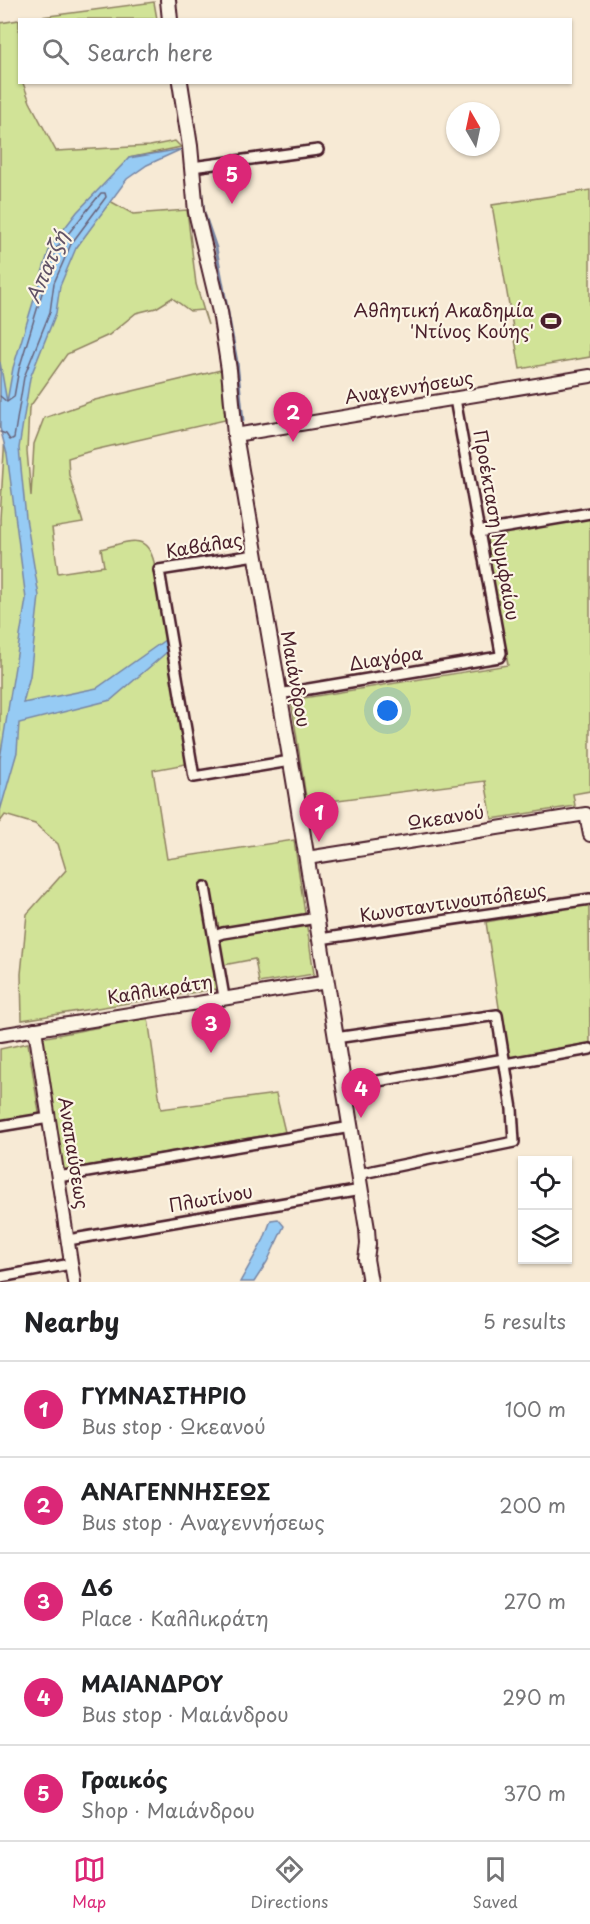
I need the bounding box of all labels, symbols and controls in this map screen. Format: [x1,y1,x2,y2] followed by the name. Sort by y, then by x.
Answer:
[18,18,572,84] search box
[39,35,72,68] icon: search
[87,35,213,68] text: Search here
[446,102,500,156] north arrow
[212,154,252,204] pin: 5
[17,224,76,307] water label: Απατζή
[354,296,534,344] place label: Αθλητική Ακαδημία 'Ντίνος Κούης'
[539,309,563,333] sports icon: Αθλητική Ακαδημία 'Ντίνος Κούης'
[343,363,475,410] street label: Αναγεννήσεως
[274,392,312,442] pin: 2
[467,427,528,622] street label: Προέκταση Νυμφαίου
[163,525,244,564] street label: Καβάλας
[275,628,318,729] street label: Μαιάνδρου
[347,638,425,677] street label: Διαγόρα
[373,696,402,725] your location
[300,792,338,842] pin: 1
[406,797,486,836] street label: Ωκεανού
[358,875,548,928] street label: Κωνσταντινουπόλεως
[105,967,214,1010] street label: Καλλικράτη
[192,1004,230,1053] pin: 3
[342,1068,380,1118] pin: 4
[52,1095,97,1211] street label: Αναπαύσεως
[518,1156,572,1264] map controls
[518,1156,572,1210] button: locate
[167,1177,255,1218] street label: Πλωτίνου
[518,1210,572,1264] button: layers
[24,1302,119,1341] text: Nearby
[483,1306,566,1336] text: 5 results
[81,1378,246,1411] text: ΓΥΜΝΑΣΤΗΡΙΟ
[39,1394,48,1424] text: 1
[505,1394,566,1424] text: 100 m
[81,1411,266,1441] text: Bus stop · Ωκεανού
[81,1474,271,1507] text: ΑΝΑΓΕΝΝΗΣΕΩΣ
[36,1490,51,1520] text: 2
[499,1490,566,1520] text: 200 m
[81,1507,325,1537] text: Bus stop · Αναγεννήσεως
[81,1570,113,1603] text: Δ6
[37,1586,50,1616] text: 3
[503,1586,566,1616] text: 270 m
[81,1603,269,1633] text: Place · Καλλικράτη
[81,1666,223,1699] text: ΜΑΙΑΝΔΡΟΥ
[37,1682,50,1712] text: 4
[502,1682,566,1712] text: 290 m
[81,1699,289,1729] text: Bus stop · Μαιάνδρου
[81,1762,168,1795] text: Γραικός
[37,1778,50,1808] text: 5
[503,1778,566,1808] text: 370 m
[81,1795,255,1825] text: Shop · Μαιάνδρου
[72,1853,106,1913] tab: Map
[250,1853,328,1913] tab: Directions
[472,1853,518,1913] tab: Saved

